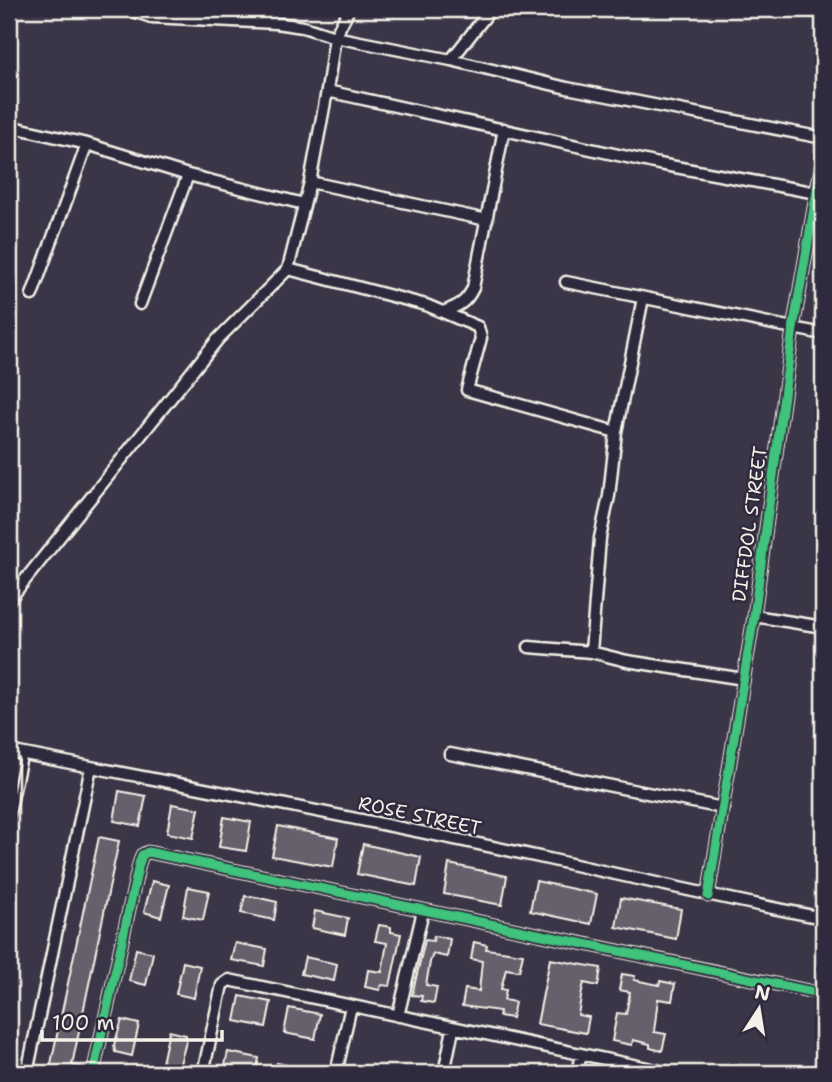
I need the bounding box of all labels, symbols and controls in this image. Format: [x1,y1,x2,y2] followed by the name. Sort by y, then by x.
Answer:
[726,444,773,604] street label: DIFFDOL STREET
[356,790,484,841] street label: ROSE STREET
[724,974,794,1044] north arrow
[752,979,772,1007] text: N
[42,998,222,1042] scale bar
[52,1009,115,1037] text: 100 m

